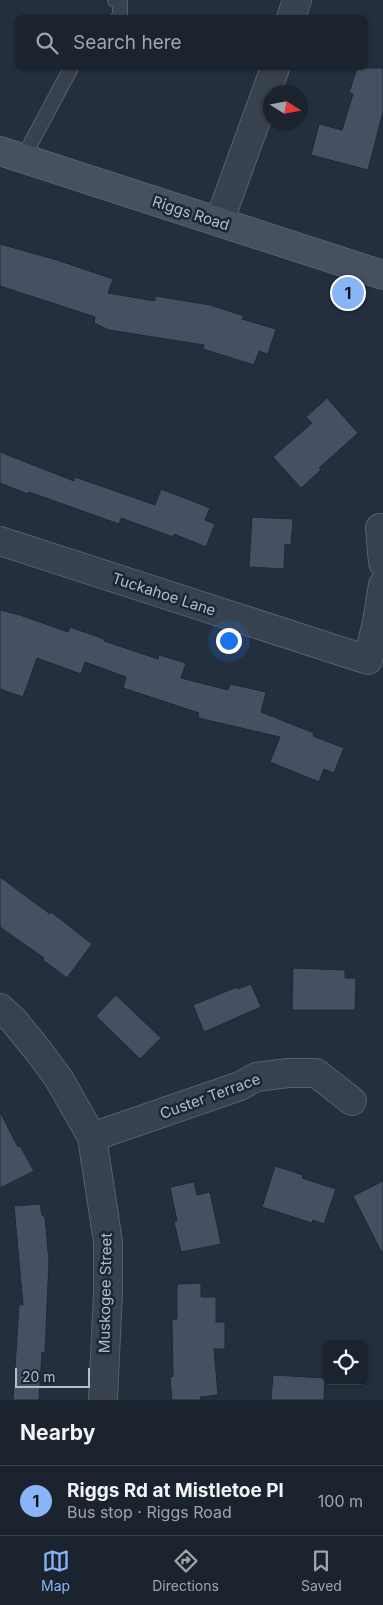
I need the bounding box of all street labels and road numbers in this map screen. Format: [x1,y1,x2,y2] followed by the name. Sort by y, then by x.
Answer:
[150,192,232,234] street label: Riggs Road
[110,568,218,620] street label: Tuckahoe Lane
[157,1069,263,1123] street label: Custer Terrace
[94,1233,116,1353] street label: Muskogee Street

